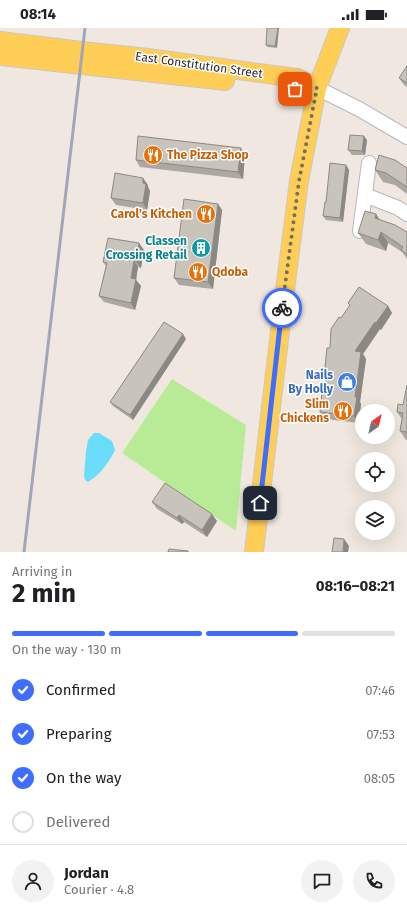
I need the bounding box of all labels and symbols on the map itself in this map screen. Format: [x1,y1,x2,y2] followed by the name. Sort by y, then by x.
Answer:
[134,49,264,81] street label: East Constitution Street
[278,72,312,106] pin
[142,144,164,166] restaurant icon: The Pizza Shop
[167,148,249,162] place label: The Pizza Shop
[195,203,217,225] restaurant icon: Carol's Kitchen
[111,207,192,221] place label: Carol's Kitchen
[106,234,187,262] place label: Classen Crossing Retail
[190,237,212,259] building icon: Classen Crossing Retail
[187,261,209,283] restaurant icon: Qdoba
[212,265,249,279] place label: Qdoba
[262,288,302,328] courier
[288,368,334,396] place label: Nails By Holly
[336,371,358,393] shop icon: Nails By Holly
[280,397,329,425] place label: Slim Chickens
[332,400,354,422] restaurant icon: Slim Chickens
[355,404,395,444] north arrow
[243,486,277,520] pin

